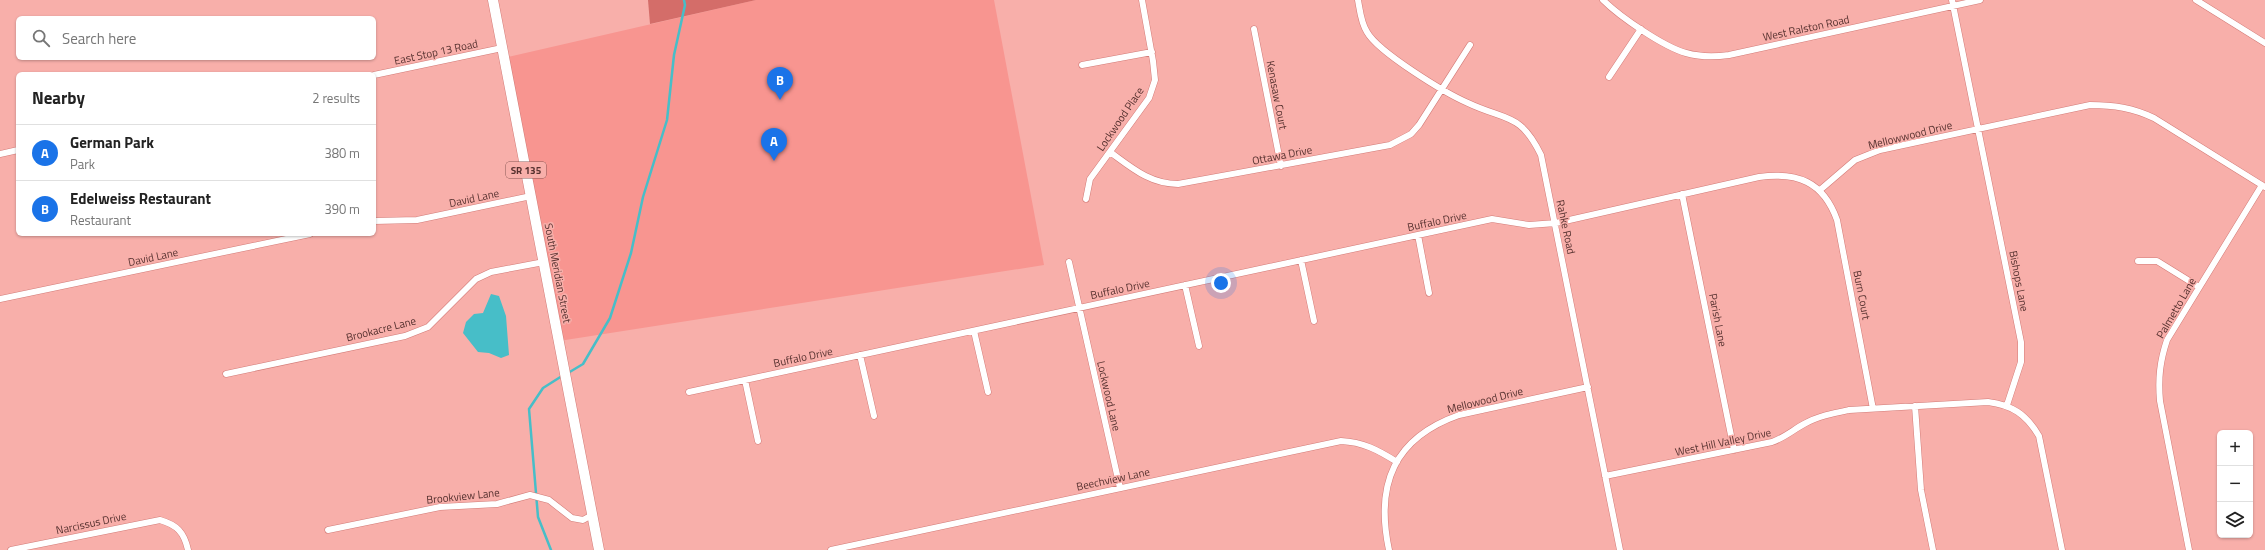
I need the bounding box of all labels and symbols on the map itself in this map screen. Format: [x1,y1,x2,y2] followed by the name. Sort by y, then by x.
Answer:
[1761,11,1851,45] street label: West Ralston Road
[393,35,480,69] street label: East Stop 13 Road
[1262,59,1292,131] street label: Kenasaw Court
[767,67,793,100] pin: B
[1093,83,1148,154] street label: Lockwood Place
[1866,117,1954,153] street label: Mellowwood Drive
[761,128,787,161] pin: A
[1251,141,1314,169] street label: Ottawa Drive
[506,162,546,178] road number: SR 135
[448,185,501,211] street label: David Lane
[1552,198,1580,256] street label: Rahke Road
[1406,207,1469,235] street label: Buffalo Drive
[540,222,576,324] street label: South Meridian Street
[127,244,180,270] street label: David Lane
[2005,249,2033,313] street label: Bishops Lane
[1849,269,1875,321] street label: Burn Court
[1211,273,1231,293] your location
[2152,274,2200,341] street label: Palmetto Lane
[1089,275,1152,303] street label: Buffalo Drive
[1705,292,1731,348] street label: Parish Lane
[344,312,418,345] street label: Brookacre Lane
[772,343,835,371] street label: Buffalo Drive
[1093,359,1125,433] street label: Lockwood Lane
[1445,383,1525,417] street label: Mellowood Drive
[1674,424,1773,460] street label: West Hill Valley Drive
[1075,463,1152,495] street label: Beechview Lane
[426,484,501,508] street label: Brookview Lane
[54,508,128,538] street label: Narcissus Drive

